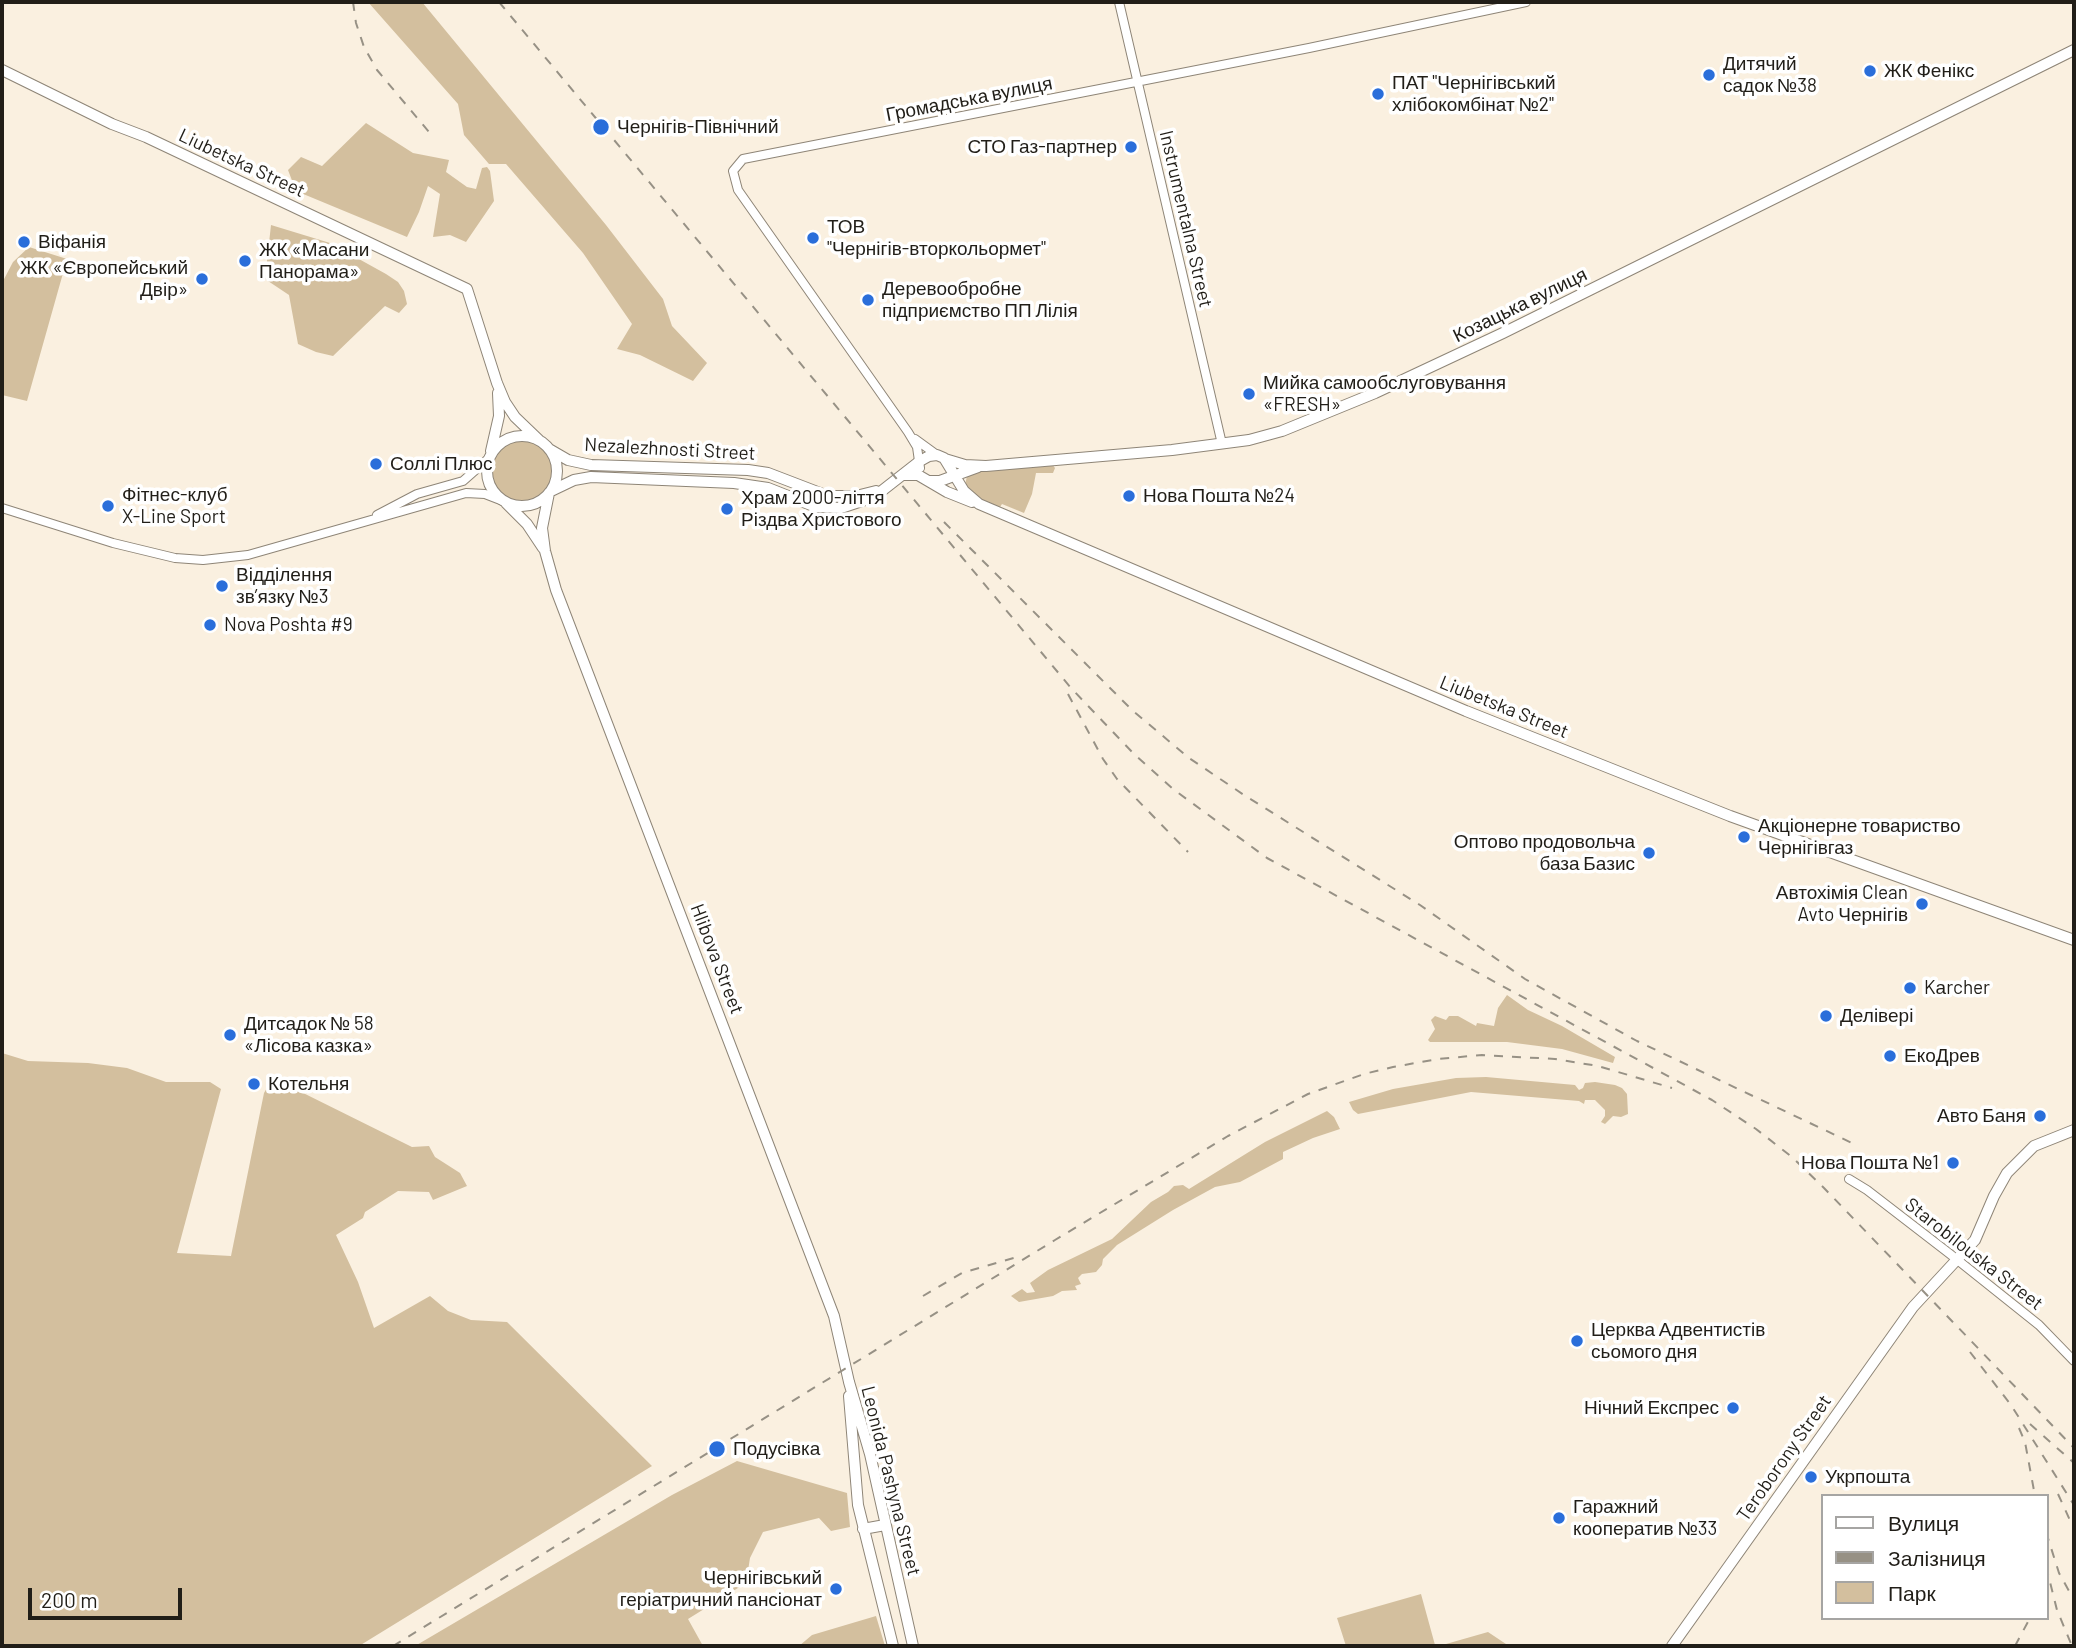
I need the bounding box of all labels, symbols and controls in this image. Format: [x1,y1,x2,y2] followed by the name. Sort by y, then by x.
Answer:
[1723,53,1817,97] place label: Дитячий садок №38
[1884,60,1974,82] place label: ЖК Фенікс
[1862,63,1878,79] marker: ЖК Фенікс
[1701,67,1717,83] marker: Дитячий садок №38
[884,72,1054,126] street label: Громадська вулиця
[1392,72,1556,116] place label: ПАТ "Чернігівський хлібокомбінат №2"
[1370,86,1386,102] marker: ПАТ "Чернігівський хлібокомбінат №2"
[617,116,779,138] place label: Чернігів-Північний
[591,117,611,137] marker: Чернігів-Північний
[175,124,309,202] street label: Liubetska Street
[1155,128,1217,310] street label: Instrumentalna Street
[967,136,1117,158] place label: СТО Газ-партнер
[1123,139,1139,155] marker: СТО Газ-партнер
[827,216,1046,260] place label: ТОВ "Чернігів-вторкольормет"
[805,230,821,246] marker: ТОВ "Чернігів-вторкольормет"
[38,231,106,253] place label: Віфанія
[16,234,32,250] marker: Віфанія
[259,239,369,283] place label: ЖК «Масани Панорама»
[237,253,253,269] marker: ЖК «Масани Панорама»
[20,257,188,301] place label: ЖК «Європейський Двір»
[1449,263,1591,347] street label: Козацька вулиця
[194,271,210,287] marker: ЖК «Європейський Двір»
[882,278,1078,322] place label: Деревообробне підприємство ПП Лілія
[860,292,876,308] marker: Деревообробне підприємство ПП Лілія
[1263,372,1506,416] place label: Мийка самообслуговування «FRESH»
[1241,386,1257,402] marker: Мийка самообслуговування «FRESH»
[584,433,756,465] street label: Nezalezhnosti Street
[390,453,493,475] place label: Соллі Плюс
[368,456,384,472] marker: Соллі Плюс
[122,484,228,528] place label: Фітнес-клуб X-Line Sport
[1143,485,1295,507] place label: Нова Пошта №24
[741,487,901,531] place label: Храм 2000-ліття Різдва Христового
[1121,488,1137,504] marker: Нова Пошта №24
[100,498,116,514] marker: Фітнес-клуб X-Line Sport
[719,501,735,517] marker: Храм 2000-ліття Різдва Христового
[236,564,332,608] place label: Відділення зв’язку №3
[214,578,230,594] marker: Відділення зв’язку №3
[224,614,353,636] place label: Nova Poshta #9
[202,617,218,633] marker: Nova Poshta #9
[1436,671,1572,743] street label: Liubetska Street
[1758,815,1960,859] place label: Акціонерне товариство Чернігівгаз
[1736,829,1752,845] marker: Акціонерне товариство Чернігівгаз
[1454,831,1635,875] place label: Оптово продовольча база Базис
[1641,845,1657,861] marker: Оптово продовольча база Базис
[1776,882,1908,926] place label: Автохімія Clean Avto Чернігів
[1914,896,1930,912] marker: Автохімія Clean Avto Чернігів
[686,901,748,1017] street label: Hlibova Street
[1924,977,1990,999] place label: Kаrcher
[1902,980,1918,996] marker: Kаrcher
[1840,1005,1913,1027] place label: Делівері
[1818,1008,1834,1024] marker: Делівері
[244,1013,374,1057] place label: Дитсадок № 58 «Лісова казка»
[222,1027,238,1043] marker: Дитсадок № 58 «Лісова казка»
[1904,1045,1980,1067] place label: ЕкоДрев
[1882,1048,1898,1064] marker: ЕкоДрев
[268,1073,349,1095] place label: Котельня
[246,1076,262,1092] marker: Котельня
[1937,1105,2026,1127] place label: Авто Баня
[2032,1108,2048,1124] marker: Авто Баня
[1801,1152,1939,1174] place label: Нова Пошта №1
[1945,1155,1961,1171] marker: Нова Пошта №1
[1900,1193,2048,1315] street label: Starobilouska Street
[1591,1319,1765,1363] place label: Церква Адвентистів сьомого дня
[1569,1333,1585,1349] marker: Церква Адвентистів сьомого дня
[856,1384,926,1578] street label: Leonida Pashyna Street
[1732,1390,1836,1526] street label: Teroborony Street
[1584,1397,1719,1419] place label: Нічний Експрес
[1725,1400,1741,1416] marker: Нічний Експрес
[733,1438,820,1460] place label: Подусівка
[707,1439,727,1459] marker: Подусівка
[1825,1466,1910,1488] place label: Укрпошта
[1803,1469,1819,1485] marker: Укрпошта
[1820,1494,2048,1620] legend
[1573,1496,1717,1540] place label: Гаражний кооператив №33
[1551,1510,1567,1526] marker: Гаражний кооператив №33
[1888,1510,1959,1535] text: Вулиця
[1888,1545,1986,1570] text: Залізниця
[620,1567,822,1611] place label: Чернігівський геріатричний пансіонат
[32,1574,186,1618] scale bar
[1888,1580,1936,1605] text: Парк
[828,1581,844,1597] marker: Чернігівський геріатричний пансіонат
[41,1587,98,1612] text: 200 m

